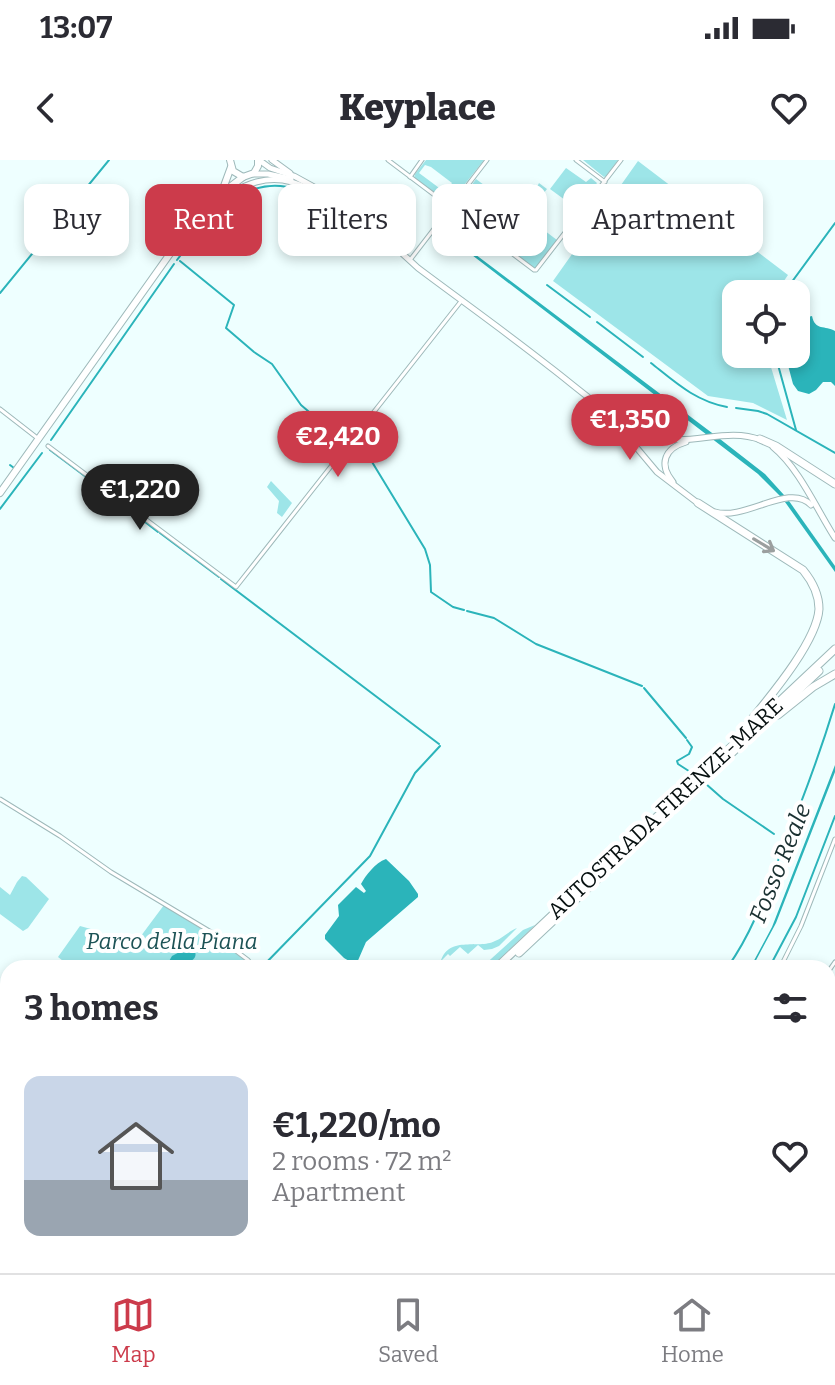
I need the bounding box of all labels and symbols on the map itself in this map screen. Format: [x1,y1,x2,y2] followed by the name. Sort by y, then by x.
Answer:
[565,394,695,462] pin: €1,350
[273,411,403,479] pin: €2,420
[75,464,205,532] pin: €1,220
[752,537,775,553] one-way arrow
[542,692,789,925] street label: AUTOSTRADA FIRENZE-MARE
[743,799,817,927] water label: Fosso Reale
[86,928,258,955] park label: Parco della Piana

